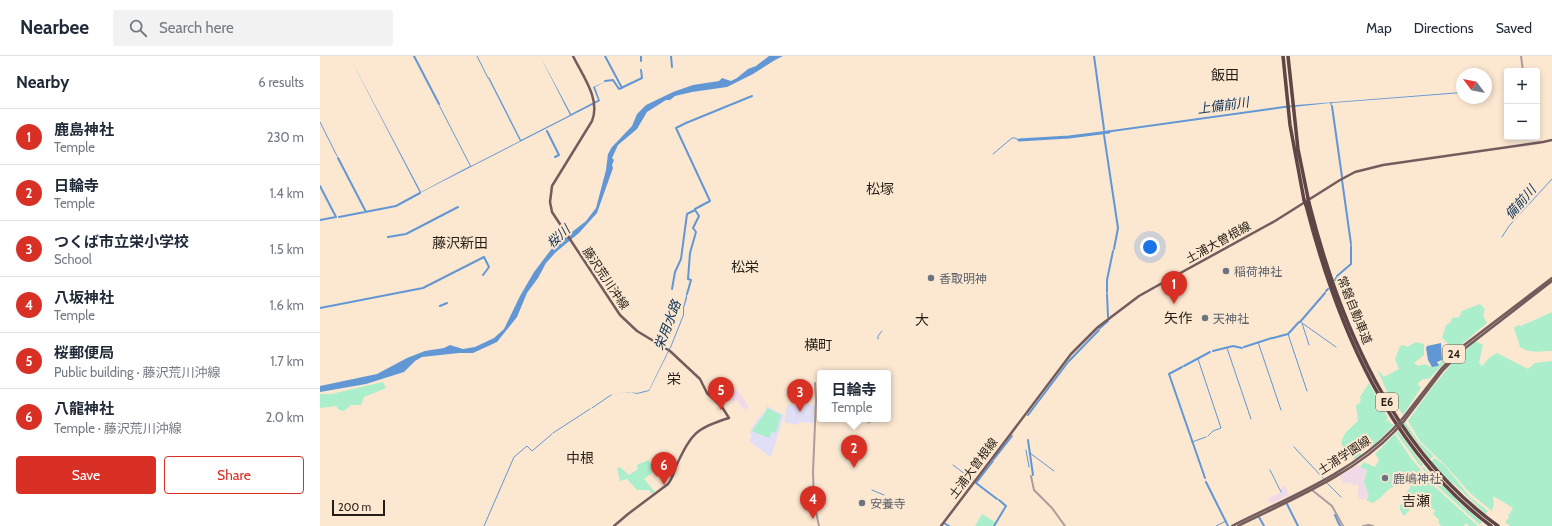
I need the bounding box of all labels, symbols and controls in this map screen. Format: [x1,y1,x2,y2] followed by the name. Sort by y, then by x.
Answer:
[113,10,393,46] search box
[20,16,89,39] text: Nearbee
[127,17,149,39] icon: search
[159,19,234,37] text: Search here
[1366,19,1392,37] text: Map
[1414,19,1474,37] text: Directions
[1496,19,1532,37] text: Saved
[1211,66,1239,84] district label: 飯田
[1456,68,1492,104] north arrow
[1504,68,1540,140] map controls
[1504,68,1540,104] button: +
[16,72,69,92] text: Nearby
[258,74,304,90] text: 6 results
[1196,93,1252,117] water label: 上備前川
[1504,104,1540,140] button: −
[54,121,114,139] text: 鹿島神社
[27,129,31,145] text: 1
[267,129,304,145] text: 230 m
[54,139,95,155] text: Temple
[54,177,99,195] text: 日輪寺
[866,180,894,198] district label: 松塚
[1501,181,1540,222] water label: 備前川
[26,185,32,201] text: 2
[269,185,304,201] text: 1.4 km
[54,195,95,211] text: Temple
[1183,218,1253,266] street label: 土浦大曽根線
[543,220,574,251] water label: 桜川
[54,233,189,251] text: つくば市立栄小学校
[432,234,488,252] district label: 藤沢新田
[1140,237,1160,257] your location
[25,241,33,257] text: 3
[270,241,304,257] text: 1.5 km
[580,244,632,312] street label: 藤沢荒川沖線
[54,251,92,267] text: School
[731,258,759,276] district label: 松栄
[1234,264,1282,279] place label: 稲荷神社
[1221,266,1231,276] marker: 稲荷神社
[939,271,987,286] place label: 香取明神
[1161,271,1187,304] pin: 1
[926,273,936,283] marker: 香取明神
[1335,274,1375,346] street label: 常磐自動車道
[54,289,114,307] text: 八坂神社
[25,297,33,313] text: 4
[270,297,304,313] text: 1.6 km
[650,297,684,352] water label: 栄用水路
[54,307,95,323] text: Temple
[1164,309,1192,327] district label: 矢作
[915,311,929,329] district label: 大
[1213,311,1249,326] place label: 天神社
[1200,313,1210,323] marker: 天神社
[804,336,832,354] district label: 横町
[54,344,114,362] text: 桜郵便局
[1443,345,1465,363] road number: 24
[26,353,32,369] text: 5
[270,353,304,369] text: 1.7 km
[54,364,220,380] text: Public building · 藤沢荒川沖線
[667,370,681,388] district label: 栄
[817,370,891,422] popup
[708,377,734,410] pin: 5
[787,379,813,412] pin: 3
[831,381,877,399] text: 日輪寺
[1376,393,1398,411] road number: E6
[831,399,872,415] text: Temple
[54,400,114,418] text: 八龍神社
[25,409,33,425] text: 6
[265,409,304,425] text: 2.0 km
[54,420,182,436] text: Temple · 藤沢荒川沖線
[1315,432,1373,478] street label: 土浦学園線
[841,435,867,468] pin: 2
[945,435,1001,501] street label: 土浦大曽根線
[566,449,594,467] district label: 中根
[651,452,677,485] pin: 6
[16,456,156,494] button: Save
[164,456,304,494] button: Share
[1393,471,1441,486] place label: 鹿嶋神社
[1380,473,1390,483] marker: 鹿嶋神社
[800,486,826,519] pin: 4
[1402,492,1430,510] district label: 吉瀬
[870,496,906,511] place label: 安養寺
[332,498,385,517] scale bar
[857,498,867,508] marker: 安養寺
[338,500,371,514] text: 200 m

